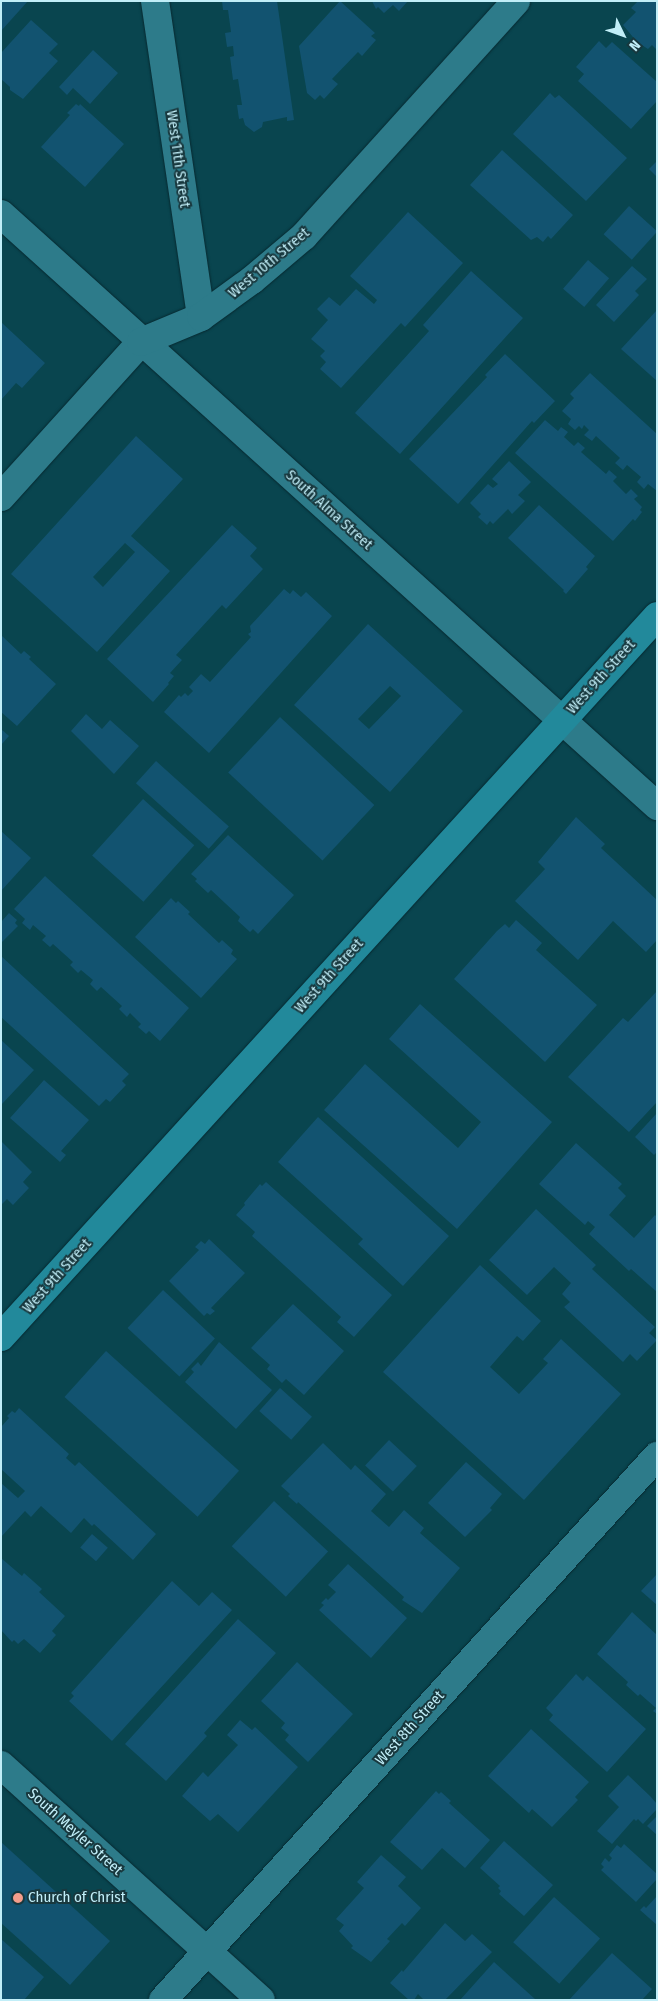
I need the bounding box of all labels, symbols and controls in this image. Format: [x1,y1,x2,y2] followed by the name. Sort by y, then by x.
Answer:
[598,10,648,60] north arrow
[625,37,644,54] text: N
[162,109,194,209] street label: West 11th Street
[225,224,313,302] street label: West 10th Street
[282,466,376,554] street label: South Alma Street
[563,636,639,718] street label: West 9th Street
[291,935,367,1017] street label: West 9th Street
[19,1235,95,1317] street label: West 9th Street
[372,1687,448,1769] street label: West 8th Street
[24,1785,126,1879] street label: South Meyler Street
[28,1889,126,1907] place label: Church of Christ
[12,1892,24,1904] marker: Church of Christ

